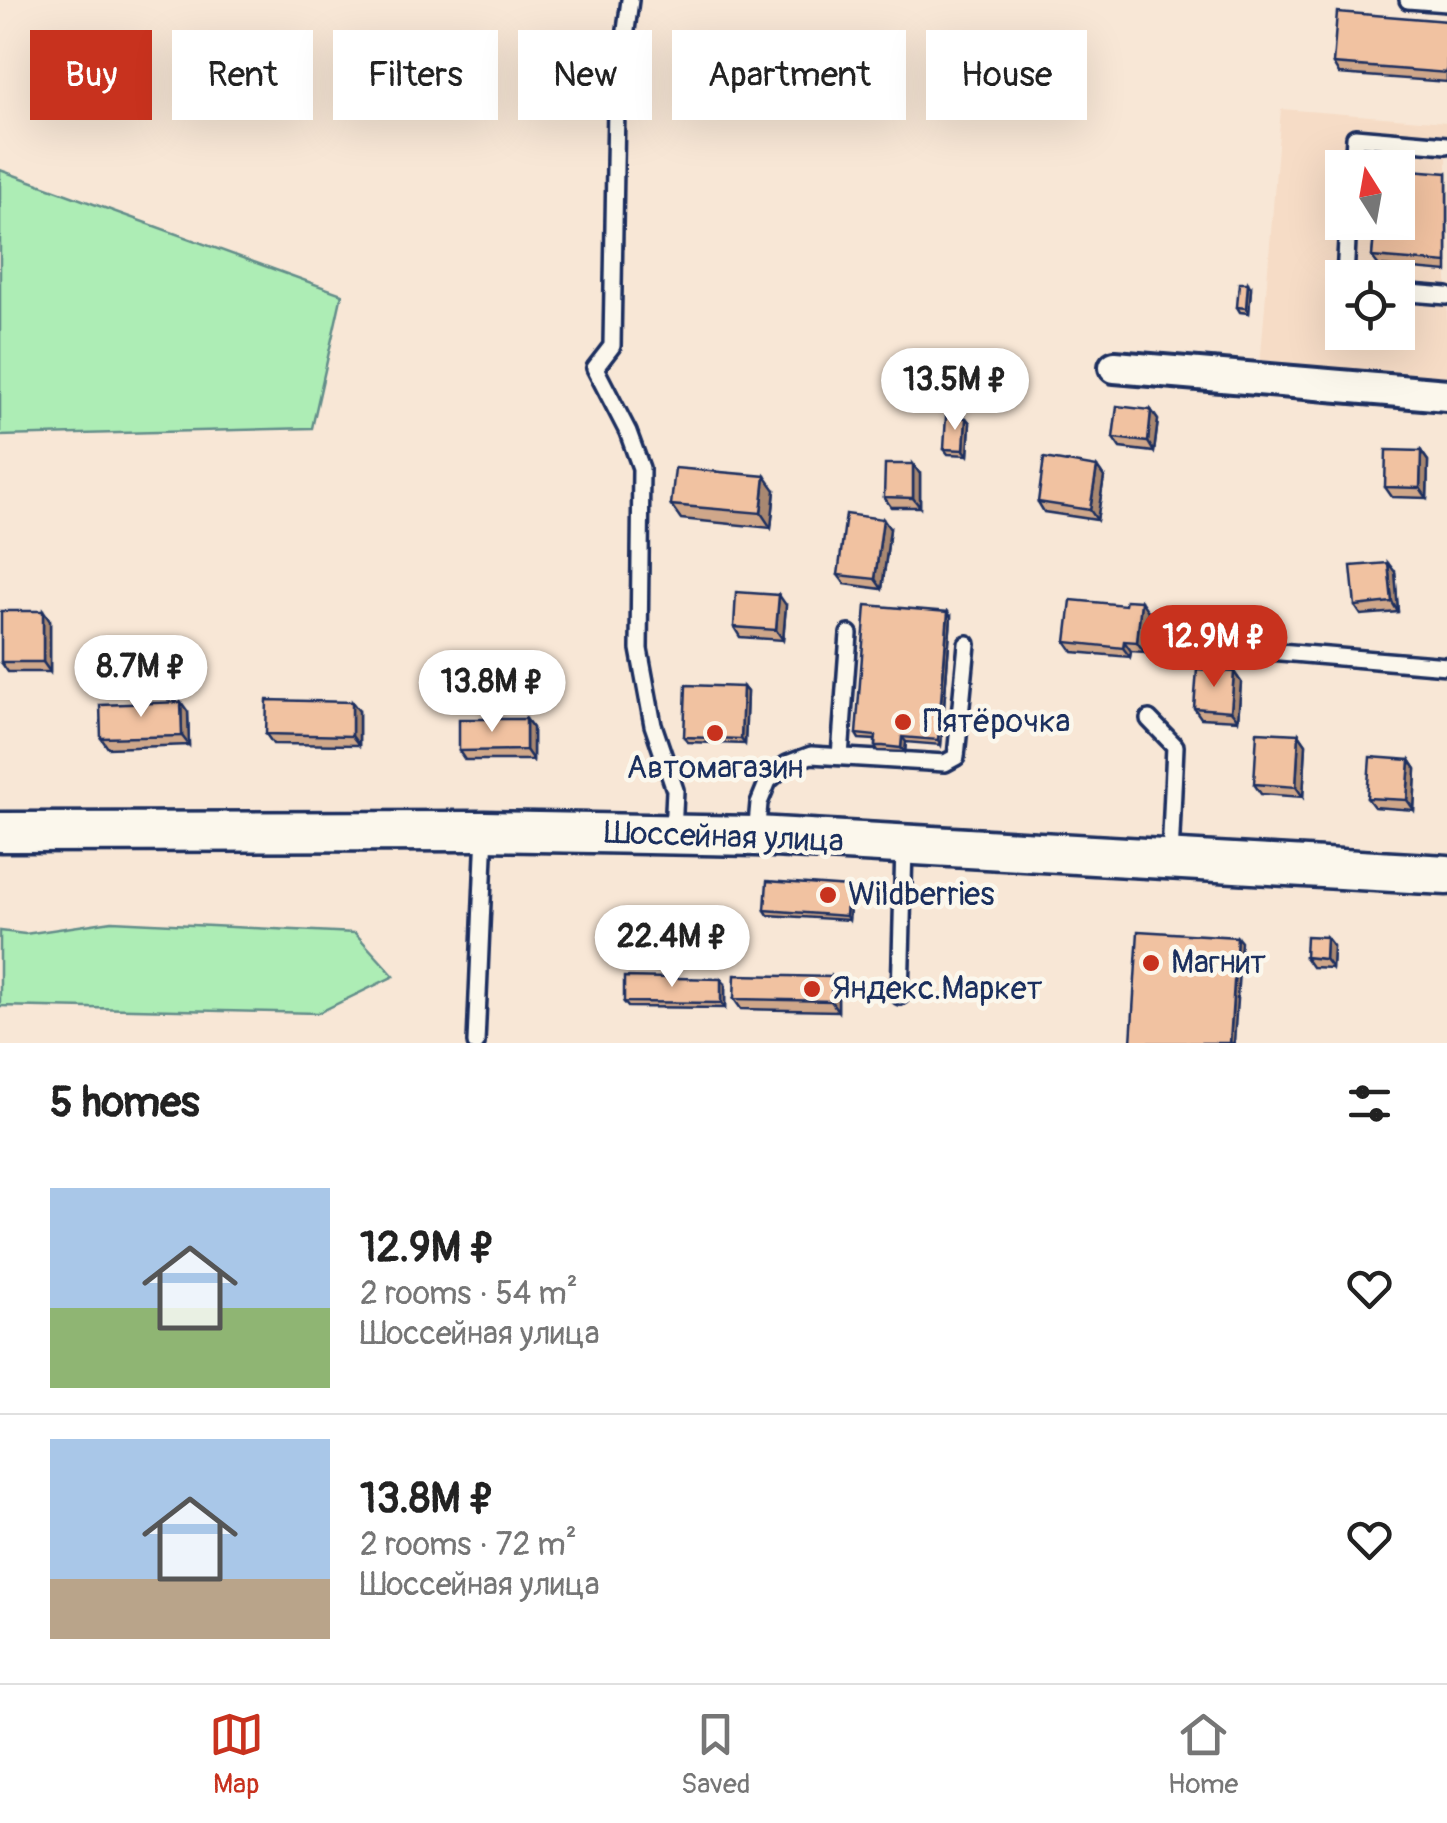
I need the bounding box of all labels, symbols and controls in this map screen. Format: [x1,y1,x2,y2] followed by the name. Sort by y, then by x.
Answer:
[30,30,152,120] chip: Buy
[172,30,313,120] chip: Rent
[333,30,498,120] chip: Filters
[518,30,652,120] chip: New
[672,30,906,120] chip: Apartment
[926,30,1087,120] chip: House
[1325,150,1415,240] north arrow
[1325,150,1415,350] map controls
[1325,260,1415,350] button: locate
[863,348,1047,433] pin: 13.5M ₽
[903,360,1007,400] text: 13.5M ₽
[1122,605,1306,690] pin: 12.9M ₽
[1162,617,1266,657] text: 12.9M ₽
[60,635,222,720] pin: 8.7M ₽
[96,647,186,687] text: 8.7M ₽
[400,650,584,735] pin: 13.8M ₽
[441,662,543,702] text: 13.8M ₽
[923,702,1070,742] place label: Пятёрочка
[892,711,914,733] marker: Пятёрочка
[704,722,726,744] marker: Автомагазин
[626,748,804,788] place label: Автомагазин
[604,813,844,861] street label: Шоссейная улица
[848,875,994,915] place label: Wildberries
[817,884,839,906] marker: Wildberries
[580,905,764,990] pin: 22.4M ₽
[617,917,727,957] text: 22.4M ₽
[1171,943,1266,983] place label: Магнит
[1140,952,1162,974] marker: Магнит
[832,969,1043,1009] place label: Яндекс.Маркет
[801,978,823,1000] marker: Яндекс.Маркет
[1342,1076,1397,1131] icon: filters
[50,1077,200,1129] text: 5 homes
[360,1222,495,1274] text: 12.9M ₽
[130,1228,250,1348] icon: home
[1342,1261,1397,1316] icon: heart
[360,1274,578,1314] text: 2 rooms · 54 m²
[360,1314,600,1354] text: Шоссейная улица
[360,1473,495,1525] text: 13.8M ₽
[130,1479,250,1599] icon: home
[1342,1512,1397,1567] icon: heart
[360,1525,577,1565] text: 2 rooms · 72 m²
[360,1565,600,1605] text: Шоссейная улица
[209,1707,264,1802] tab: Map
[681,1707,750,1802] tab: Saved
[1168,1707,1238,1802] tab: Home

